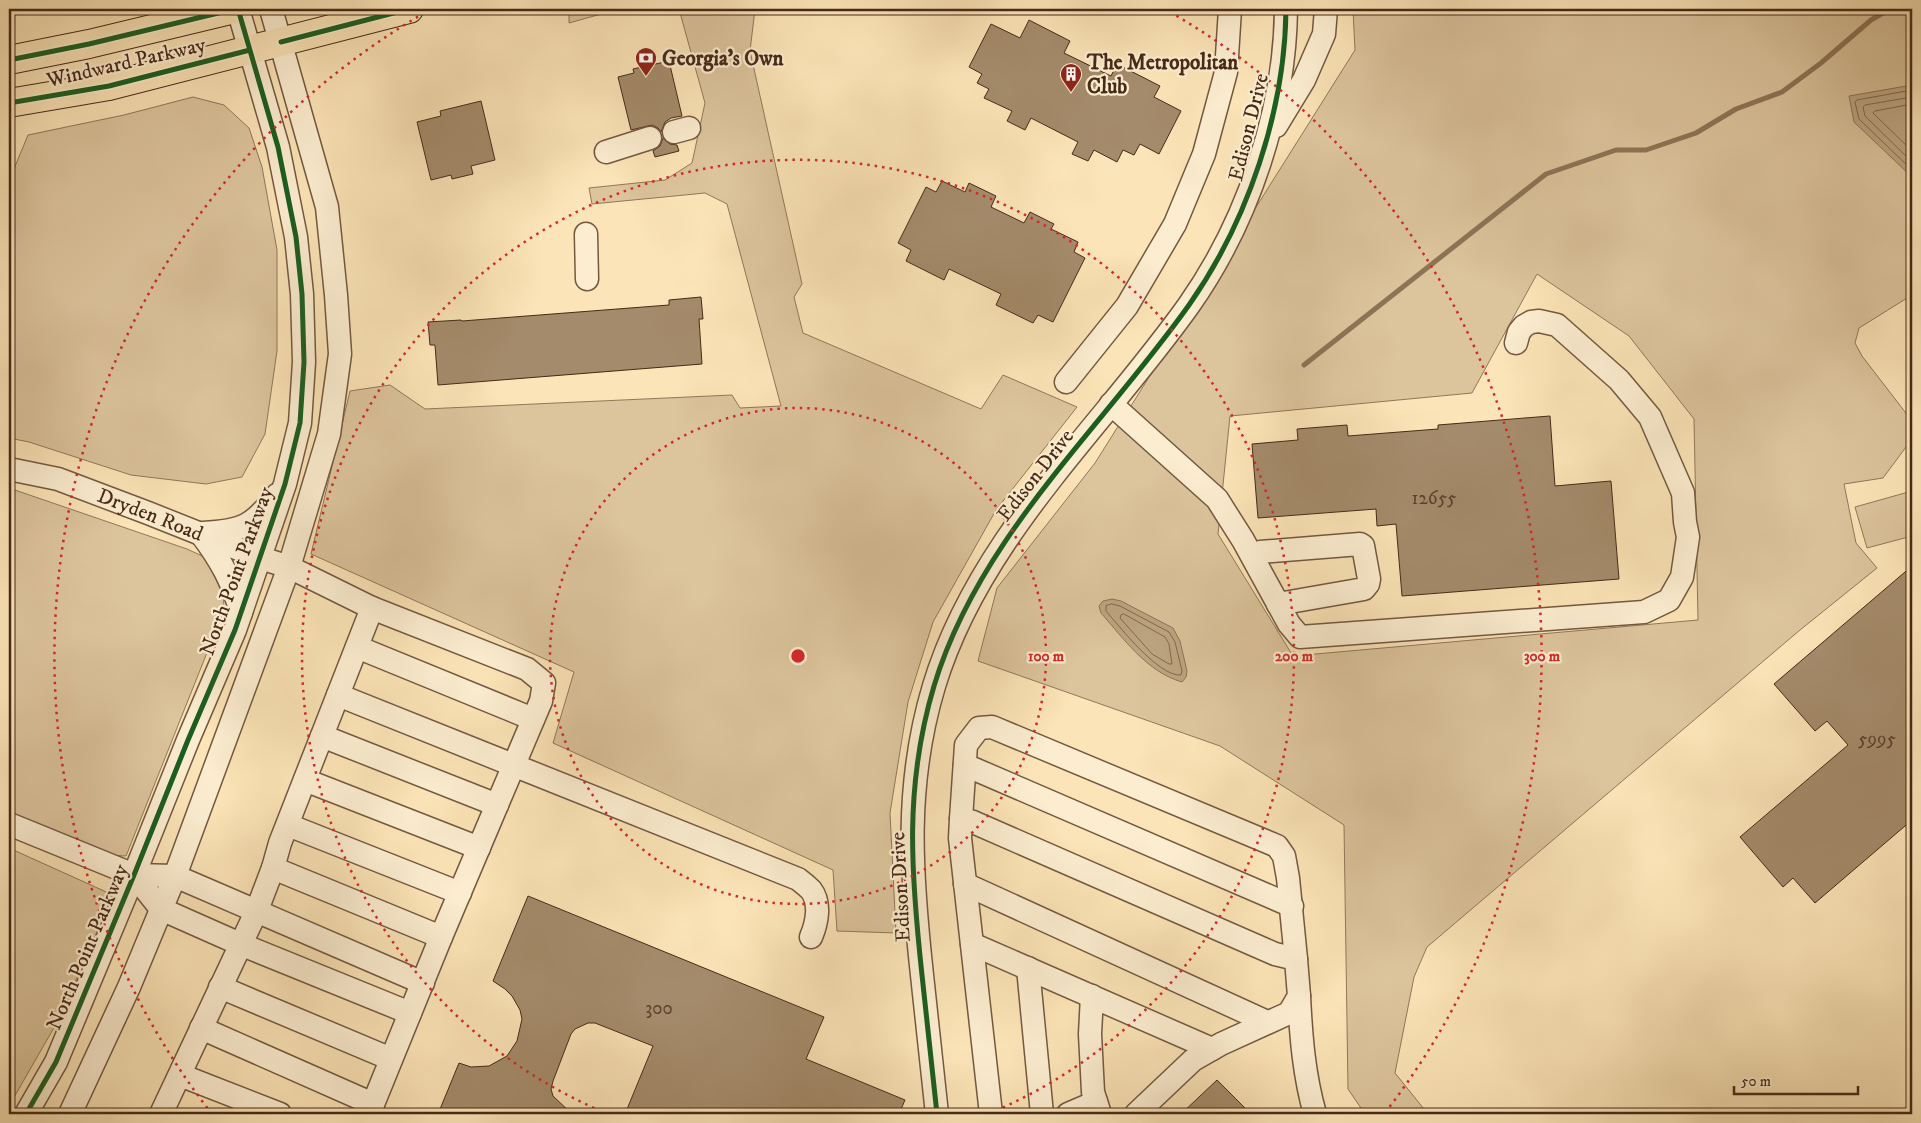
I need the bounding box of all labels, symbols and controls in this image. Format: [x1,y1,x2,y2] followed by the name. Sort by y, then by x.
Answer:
[43,32,209,94] street label: Windward Parkway
[634,46,658,77] bank icon: Georgia's Own
[662,46,785,72] place label: Georgia's Own
[1086,50,1239,100] place label: The Metropolitan Club
[1059,62,1083,93] building icon: The Metropolitan Club
[1223,70,1275,184] street label: Edison Drive
[992,424,1080,527] street label: Edison Drive
[194,482,280,659] street label: North Point Parkway
[93,483,207,548] street label: Dryden Road
[1411,487,1457,510] house number: 12655
[789,647,807,665] centre of rings
[1028,647,1065,666] text: 100 m
[1275,647,1314,666] text: 200 m
[1524,647,1561,666] text: 300 m
[1858,728,1896,751] house number: 5995
[885,831,917,943] street label: Edison Drive
[41,859,135,1034] street label: North Point Parkway
[645,997,673,1020] house number: 300
[1734,1063,1857,1095] scale bar
[1741,1072,1771,1091] text: 50 m

